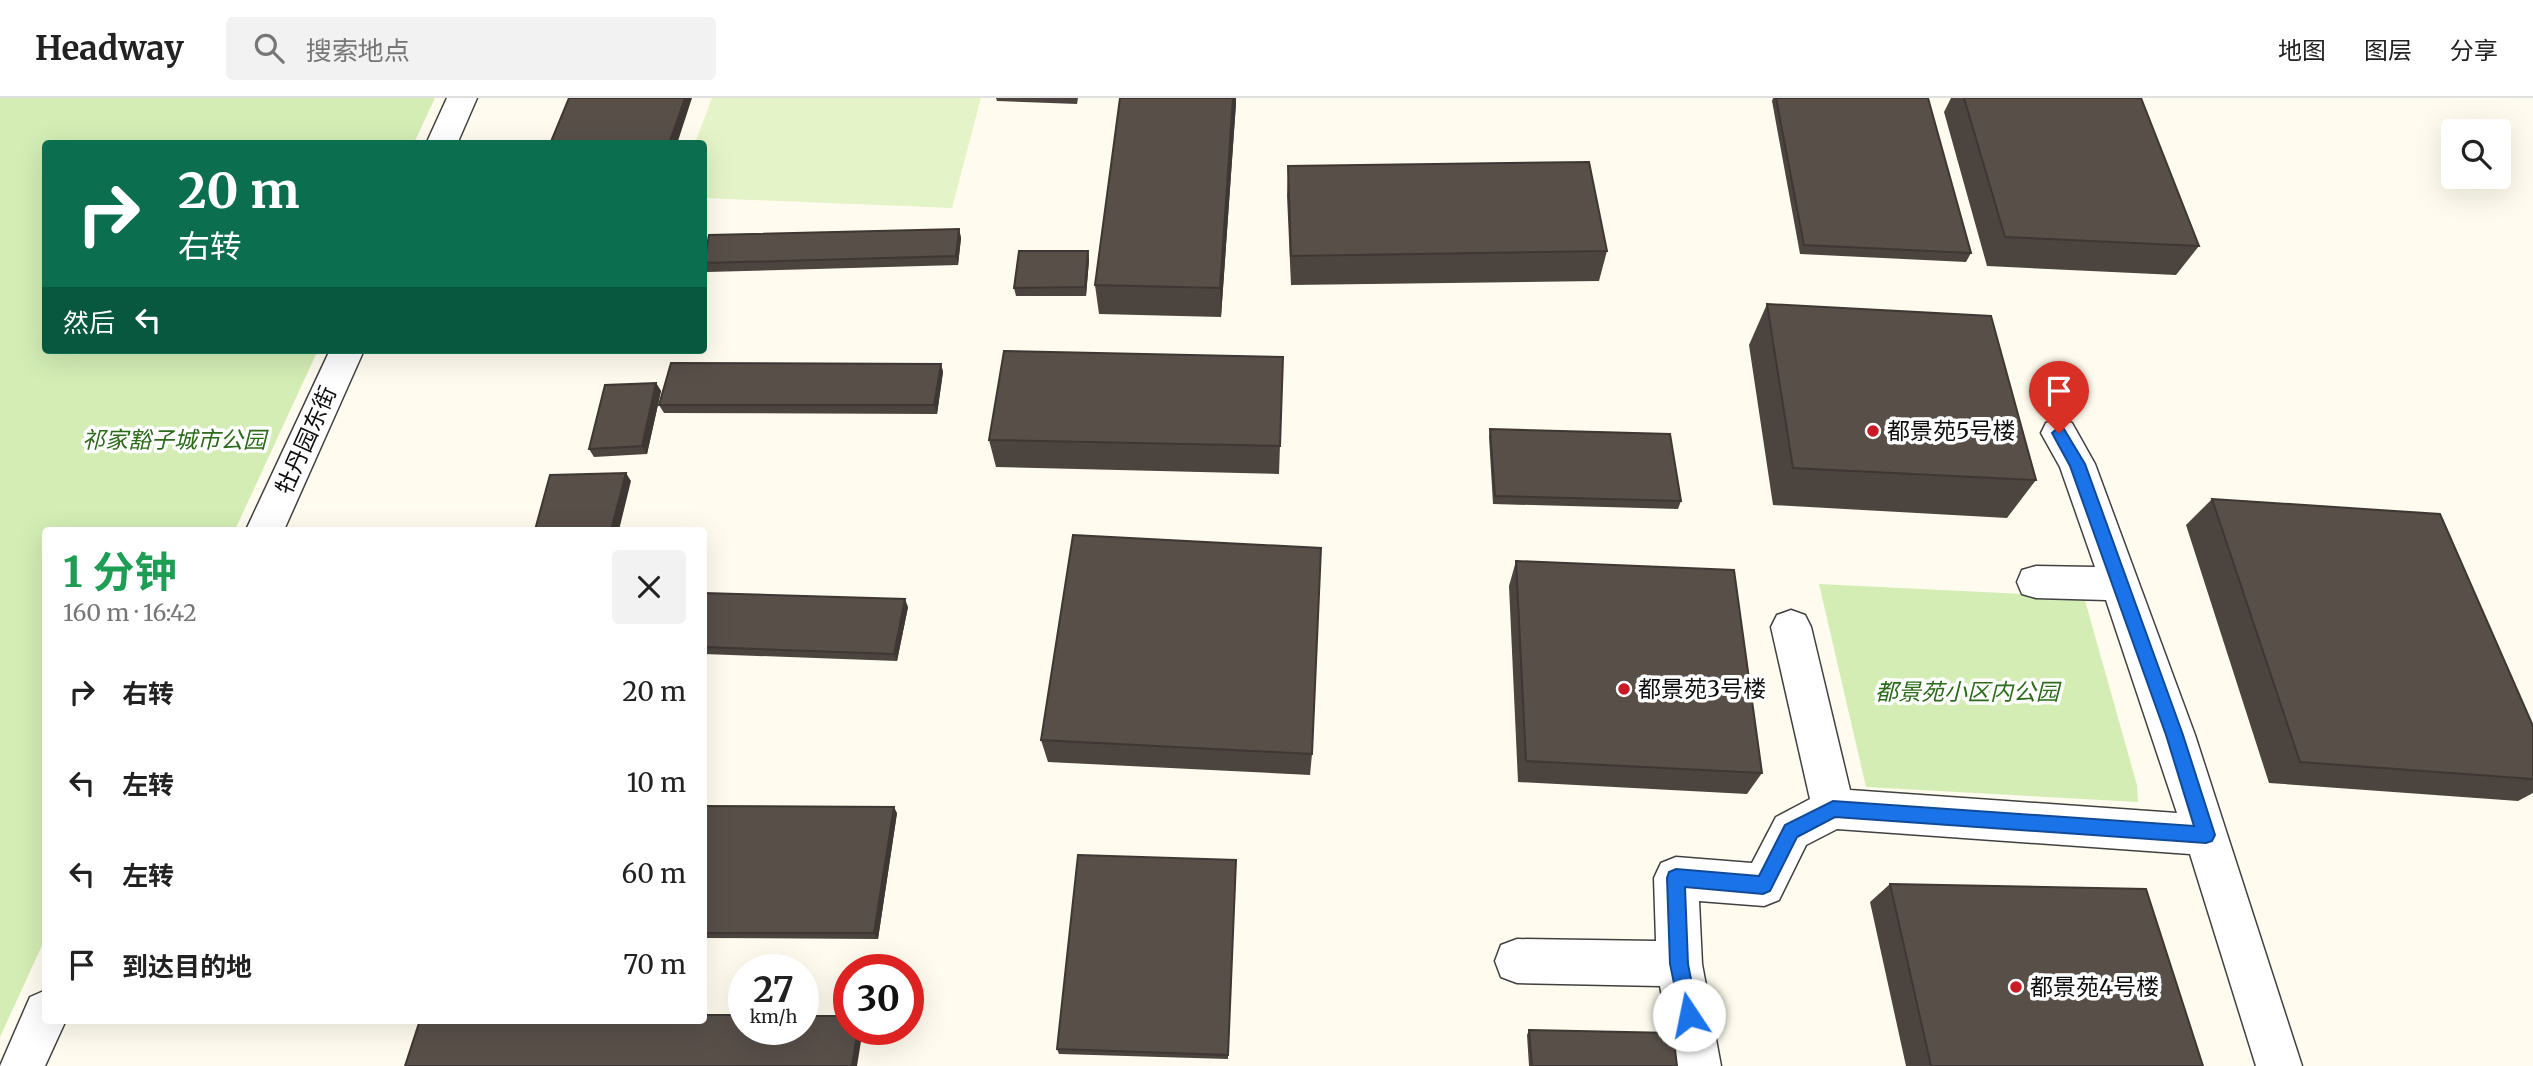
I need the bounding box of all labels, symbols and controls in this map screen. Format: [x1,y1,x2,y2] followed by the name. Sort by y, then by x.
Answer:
[226,17,716,80] search box
[35,28,184,69] text: Headway
[250,29,288,67] icon: search
[306,34,410,67] text: 搜索地点
[2278,35,2326,66] text: 地图
[2364,35,2412,66] text: 图层
[2450,35,2498,66] text: 分享
[2441,119,2511,189] map controls
[2441,119,2511,189] button: search
[178,160,299,221] text: 20 m
[63,168,154,259] icon: right
[178,227,242,267] text: 右转
[129,301,167,339] icon: left
[63,306,115,339] text: 然后
[2029,361,2089,433] pin
[2040,372,2078,410] icon: arrive
[269,381,342,498] street label: 牡丹园东街
[1887,416,2015,445] place label: 都景苑5号楼
[1865,423,1881,439] marker: 都景苑5号楼
[82,425,269,454] park label: 祁家豁子城市公园
[63,546,176,598] text: 1 分钟
[612,550,686,624] button: close
[63,598,197,627] text: 160 m · 16:42
[63,673,101,711] icon: right
[1638,674,1766,703] place label: 都景苑3号楼
[622,675,686,708] text: 20 m
[122,677,174,710] text: 右转
[1875,677,2062,706] park label: 都景苑小区内公园
[1616,681,1632,697] marker: 都景苑3号楼
[63,764,101,802] icon: left
[627,766,686,799] text: 10 m
[122,768,174,801] text: 左转
[63,855,101,893] icon: left
[622,857,686,890] text: 60 m
[122,859,174,892] text: 左转
[63,946,101,984] icon: arrive
[623,948,686,981] text: 70 m
[122,950,252,983] text: 到达目的地
[833,954,924,1045] speed limit sign: 30
[753,968,794,1012] text: 27
[2030,972,2159,1001] place label: 都景苑4号楼
[1652,978,1726,1052] position arrow
[2008,979,2024,995] marker: 都景苑4号楼
[750,1005,797,1028] text: km/h

